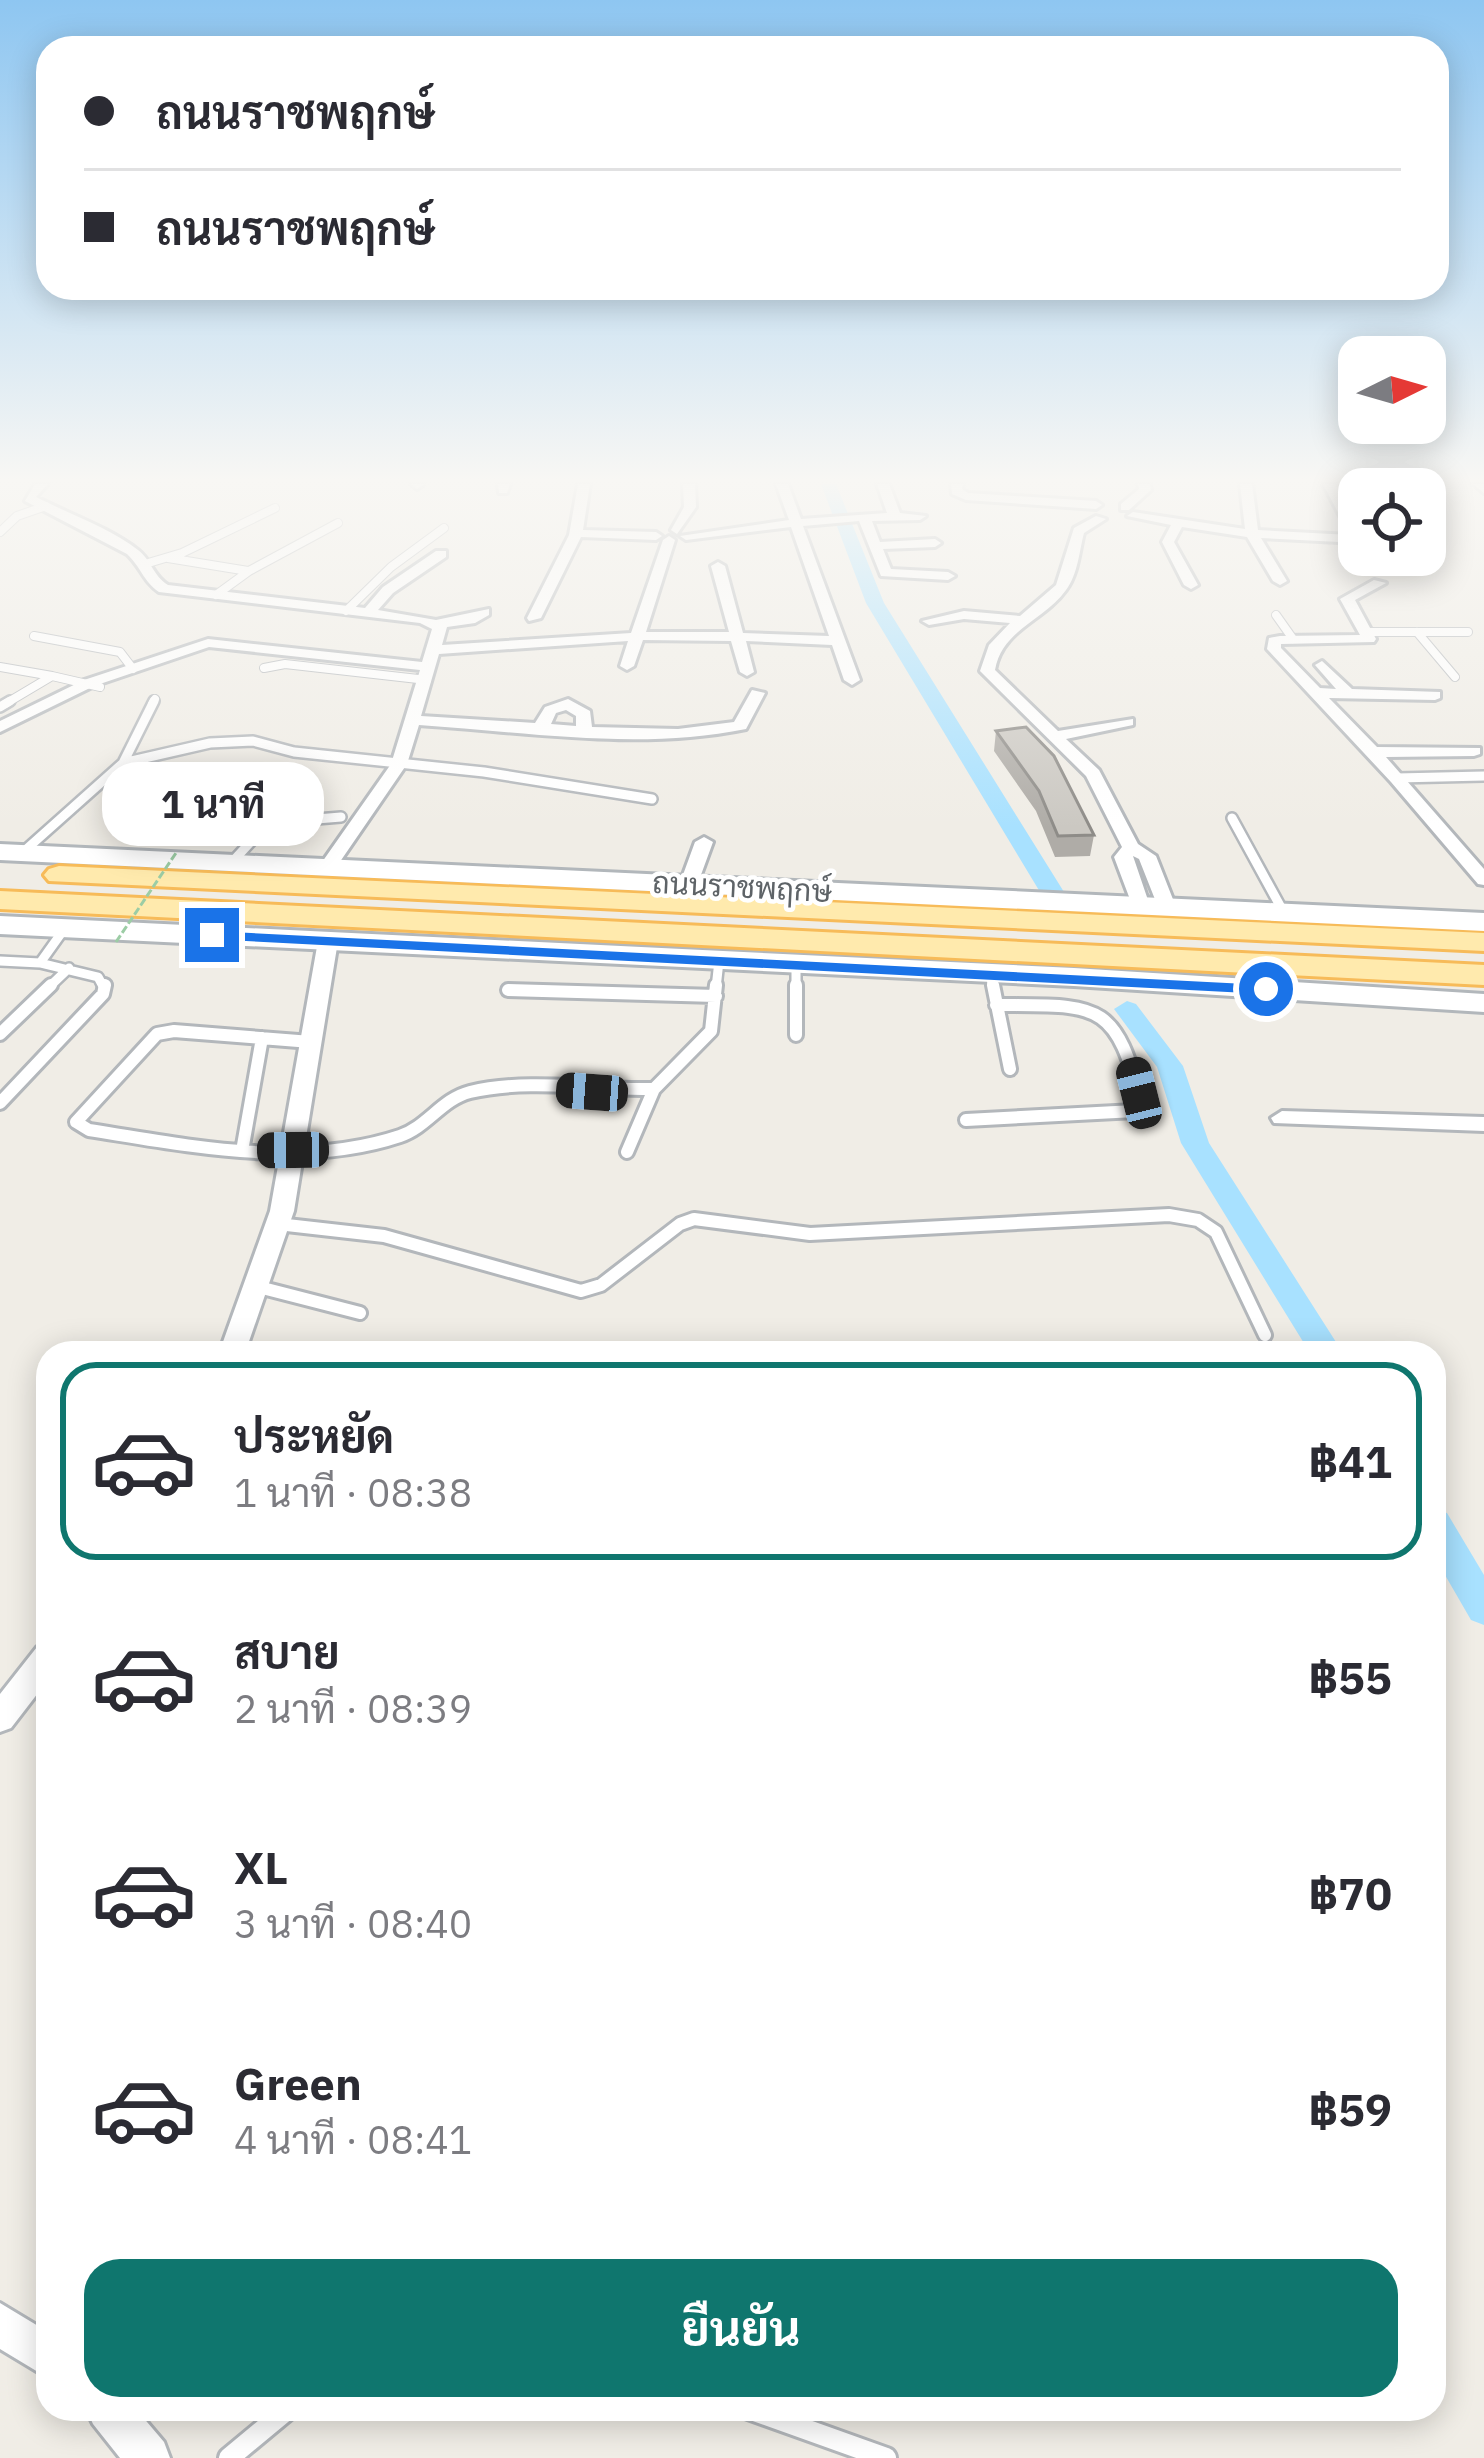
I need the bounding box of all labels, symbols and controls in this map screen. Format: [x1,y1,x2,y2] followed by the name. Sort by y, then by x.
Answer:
[156,83,435,141] text: ถนนราชพฤกษ์
[156,199,435,257] text: ถนนราชพฤกษ์
[1338,336,1446,444] north arrow
[1338,336,1446,576] map controls
[1338,468,1446,576] button: locate
[101,761,323,845] callout: 1 นาที
[161,778,265,829] text: 1 นาที
[651,862,833,910] street label: ถนนราชพฤกษ์
[185,908,239,962] route end
[1239,962,1293,1016] route start
[1113,1054,1165,1132] car
[555,1072,629,1112] car
[257,1131,329,1169] car
[90,1407,198,1515] icon: car
[234,1407,394,1465] text: ประหยัด
[1308,1432,1392,1490] text: ฿41
[234,1467,472,1518] text: 1 นาที · 08:38
[90,1623,198,1731] icon: car
[234,1623,340,1681] text: สบาย
[1308,1648,1392,1706] text: ฿55
[234,1683,472,1734] text: 2 นาที · 08:39
[234,1838,288,1896] text: XL
[90,1839,198,1947] icon: car
[1308,1864,1392,1922] text: ฿70
[234,1898,472,1949] text: 3 นาที · 08:40
[234,2054,362,2112] text: Green
[90,2055,198,2163] icon: car
[1308,2080,1392,2138] text: ฿59
[234,2114,472,2165] text: 4 นาที · 08:41
[84,2259,1398,2397] button: ยืนยัน

